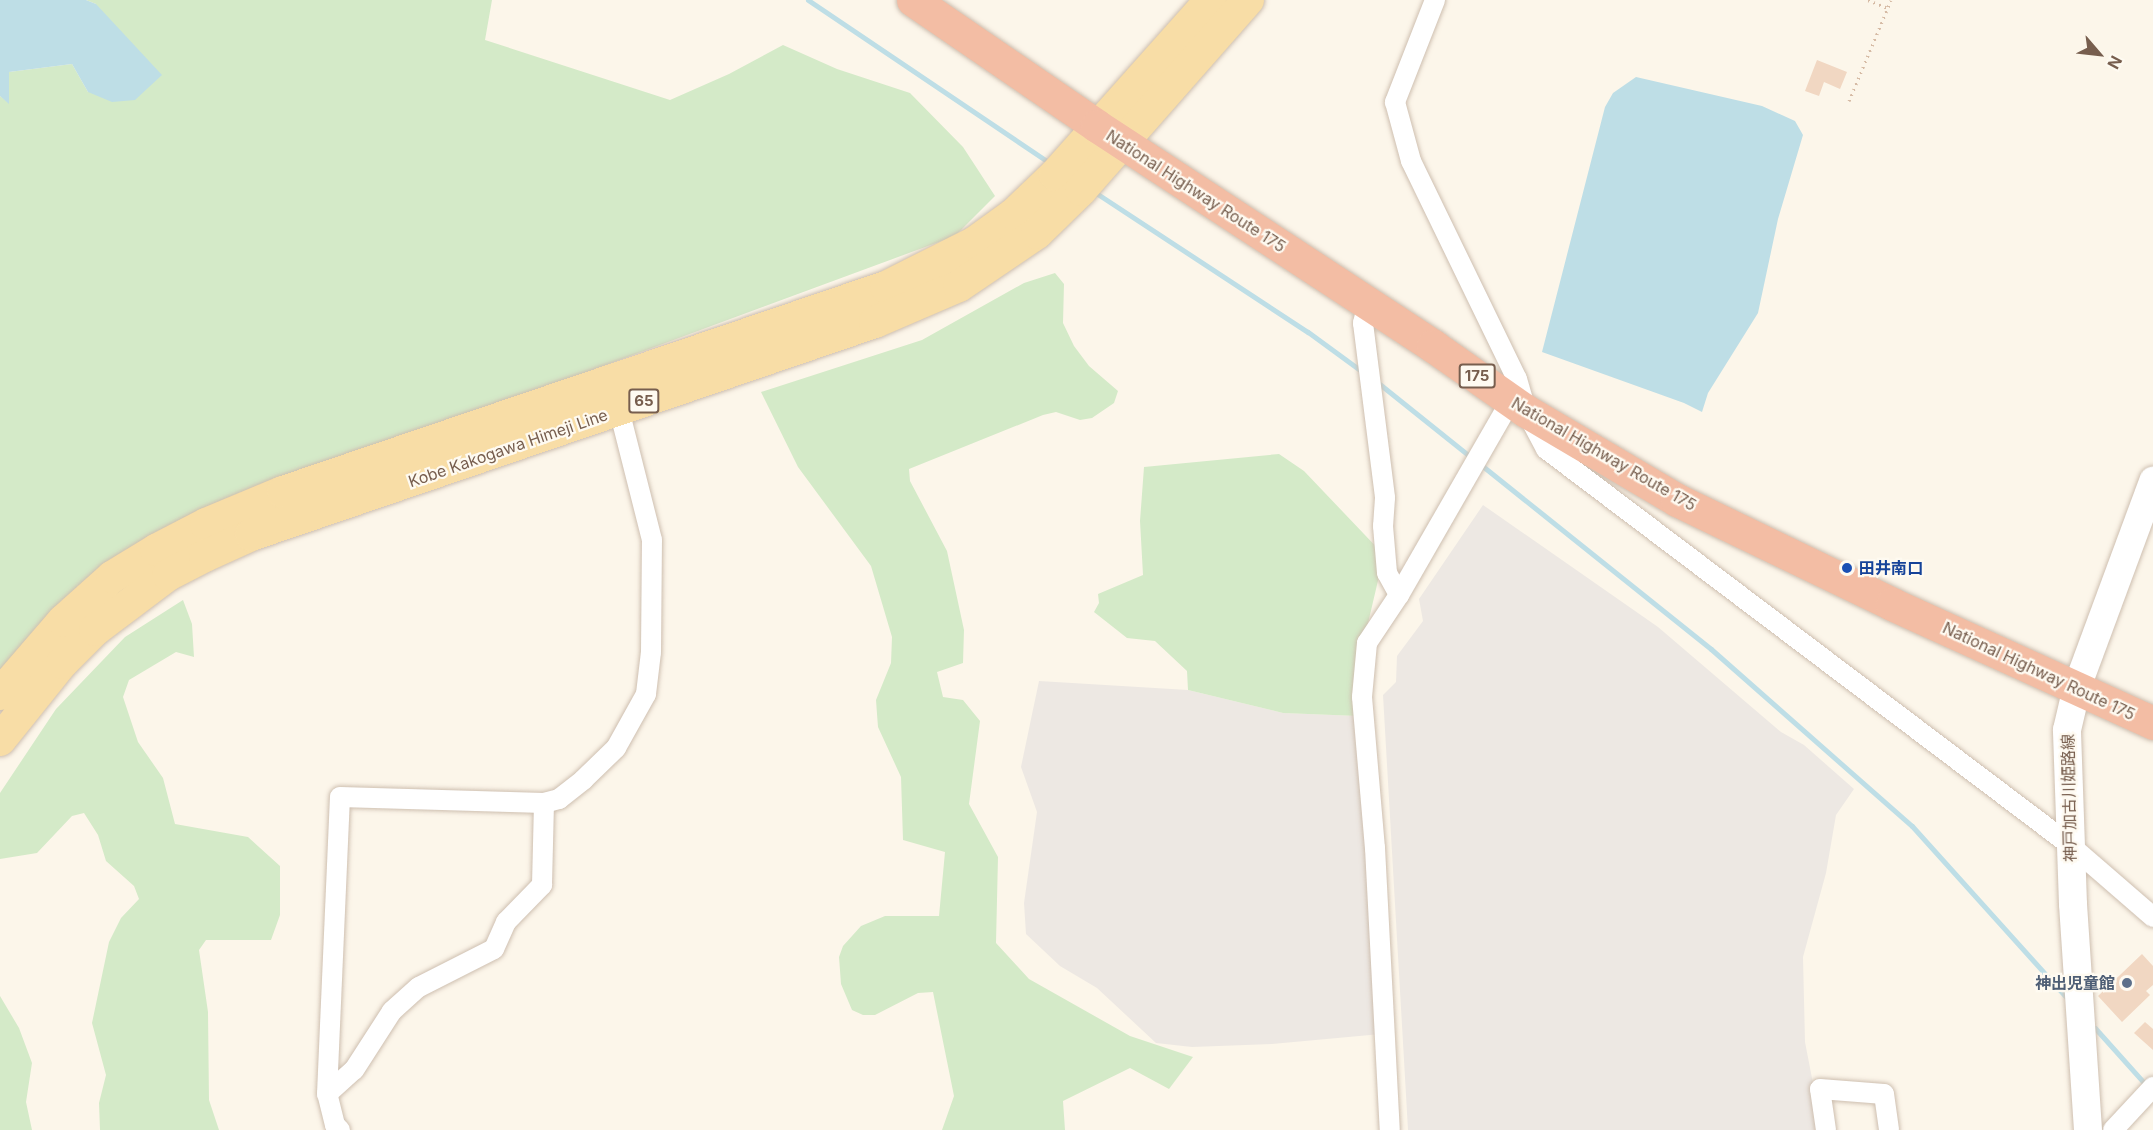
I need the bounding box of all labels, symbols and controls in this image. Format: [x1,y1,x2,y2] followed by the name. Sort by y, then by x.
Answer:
[2069,24,2129,84] north arrow
[2103,52,2127,73] text: N
[1103,126,1289,256] street label: National Highway Route 175
[1458,364,1496,388] road number: 175
[628,389,660,413] road number: 65
[1508,393,1700,515] street label: National Highway Route 175
[406,405,610,491] street label: Kobe Kakogawa Himeji Line
[1859,558,1923,578] place label: 田井南口
[1840,561,1854,575] marker: 田井南口
[1940,618,2138,724] street label: National Highway Route 175
[2058,734,2080,862] street label: 神戸加古川姫路線
[2035,973,2115,993] place label: 神出児童館
[2120,976,2134,990] marker: 神出児童館

